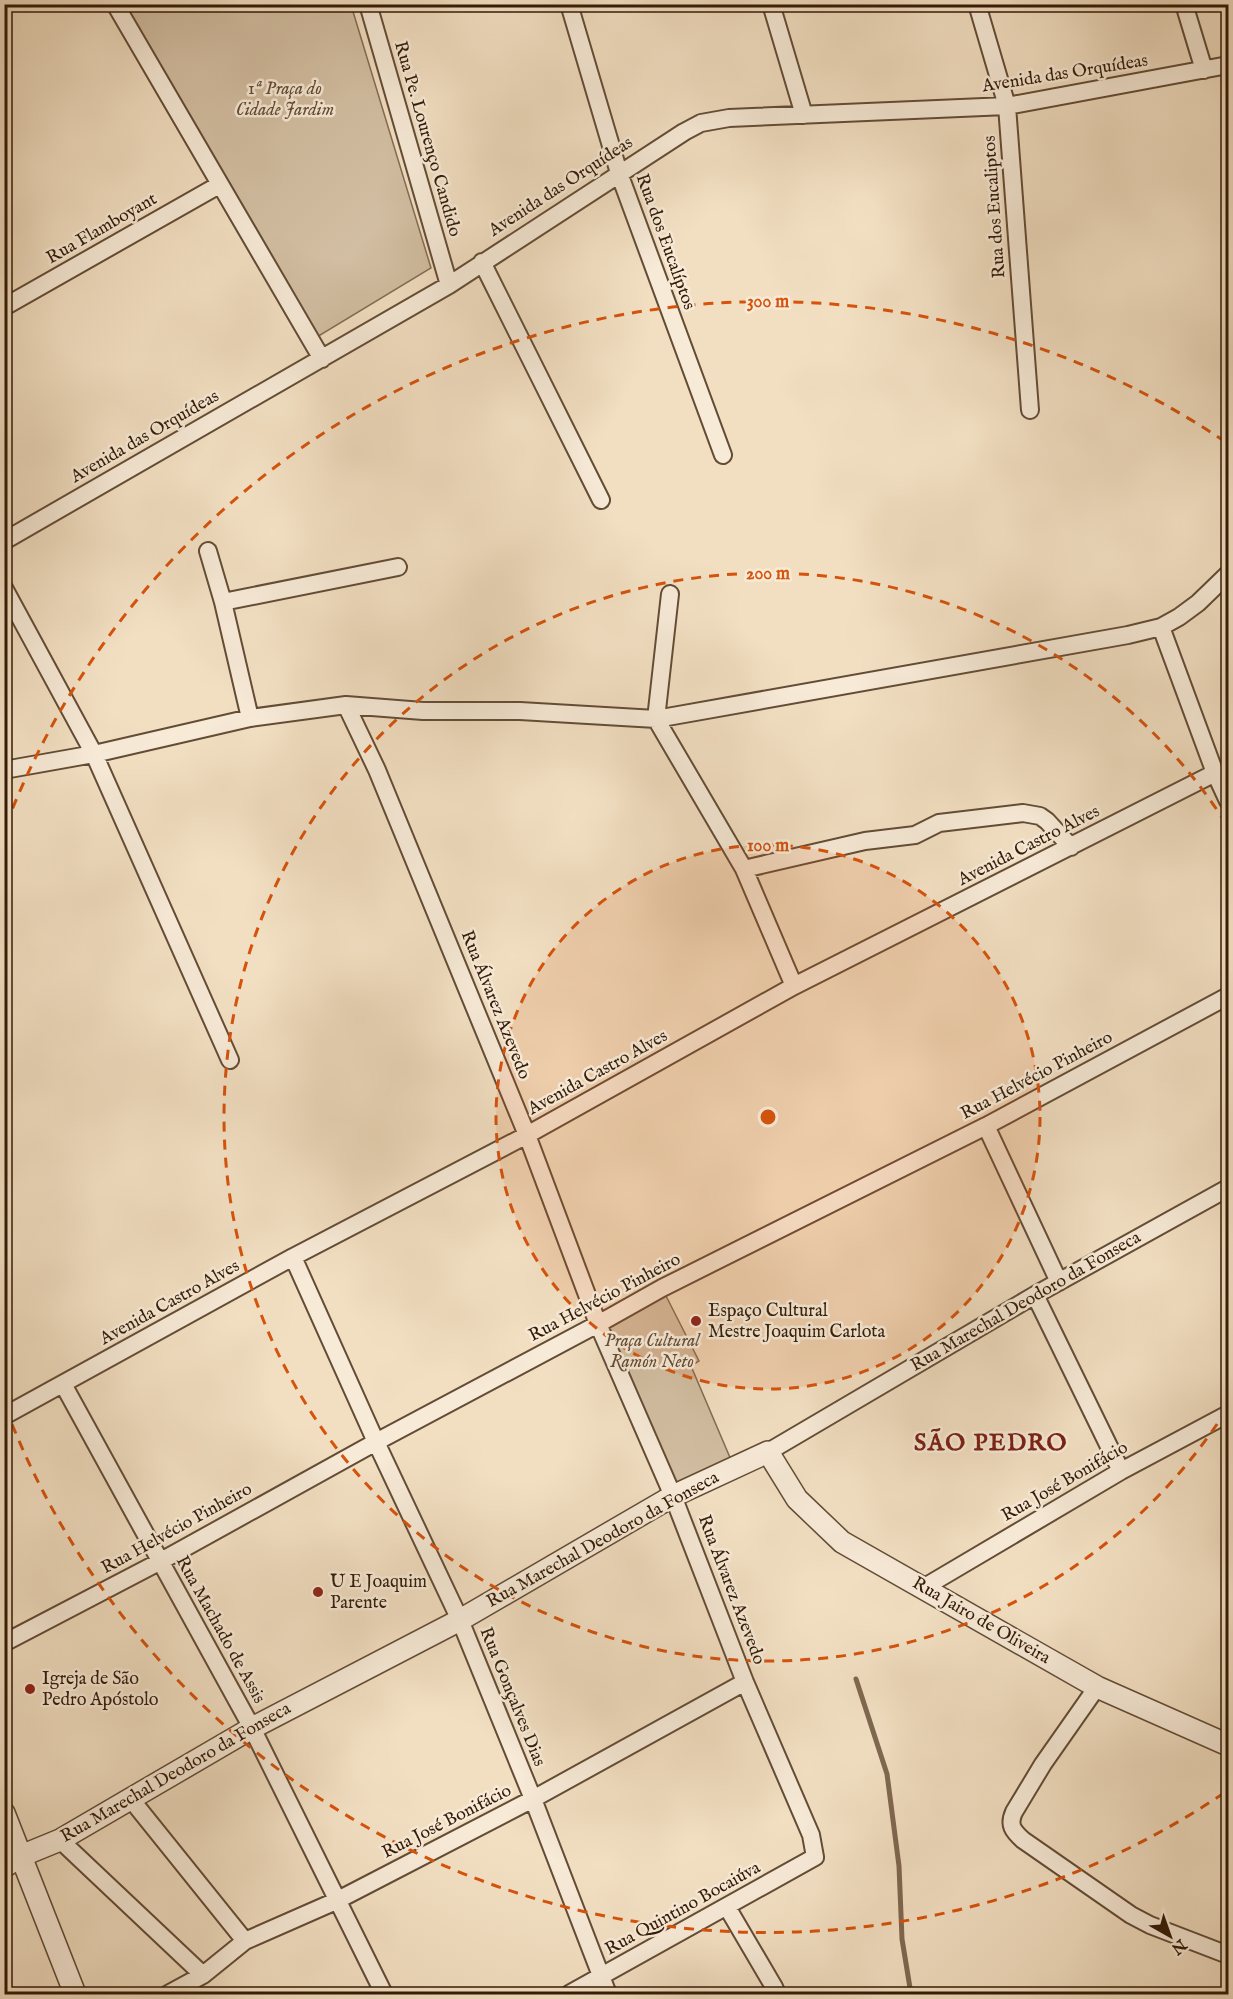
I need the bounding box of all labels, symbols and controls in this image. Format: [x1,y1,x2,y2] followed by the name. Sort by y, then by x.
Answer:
[388,39,466,240] street label: Rua Pe. Lourenço Candido
[979,50,1150,99] street label: Avenida das Orquídeas
[236,78,334,122] park label: 1ª Praça do Cidade Jardim
[484,132,638,243] street label: Avenida das Orquídeas
[979,135,1011,279] street label: Rua dos Eucaliptos
[630,171,700,313] street label: Rua dos Eucalíptos
[43,188,161,270] street label: Rua Flamboyant
[747,291,789,314] text: 300 m
[66,385,223,489] street label: Avenida das Orquídeas
[746,563,790,586] text: 200 m
[953,800,1104,892] street label: Avenida Castro Alves
[747,835,789,858] text: 100 m
[455,926,537,1083] street label: Rua Álvarez Azevedo
[523,1025,672,1121] street label: Avenida Castro Alves
[957,1026,1117,1126] street label: Rua Helvécio Pinheiro
[758,1107,778,1127] centre of rings
[907,1226,1145,1377] street label: Rua Marechal Deodoro da Fonseca
[525,1248,685,1348] street label: Rua Helvécio Pinheiro
[95,1255,244,1351] street label: Avenida Castro Alves
[708,1300,886,1344] place label: Espaço Cultural Mestre Joaquim Carlota
[689,1314,703,1328] marker: Espaço Cultural Mestre Joaquim Carlota
[605,1330,701,1374] park label: Praça Cultural Ramón Neto
[914,1428,1068,1459] district label: SÃO PEDRO
[998,1436,1133,1527] street label: Rua José Bonifácio
[483,1466,723,1614] street label: Rua Marechal Deodoro da Fonseca
[98,1478,257,1580] street label: Rua Helvécio Pinheiro
[692,1511,772,1668] street label: Rua Álvarez Azevedo
[170,1552,270,1708] street label: Rua Machado de Assis
[330,1571,427,1615] place label: U E Joaquim Parente
[908,1572,1055,1670] street label: Rua Jairo de Oliveira
[311,1585,325,1599] marker: U E Joaquim Parente
[474,1624,550,1770] street label: Rua Gonçalves Dias
[42,1668,159,1712] place label: Igreja de São Pedro Apóstolo
[23,1682,37,1696] marker: Igreja de São Pedro Apóstolo
[57,1697,295,1848] street label: Rua Marechal Deodoro da Fonseca
[378,1779,516,1865] street label: Rua José Bonifácio
[601,1857,765,1961] street label: Rua Quintino Bocaiúva
[1140,1906,1200,1966] north arrow
[1167,1933,1191,1958] text: N

